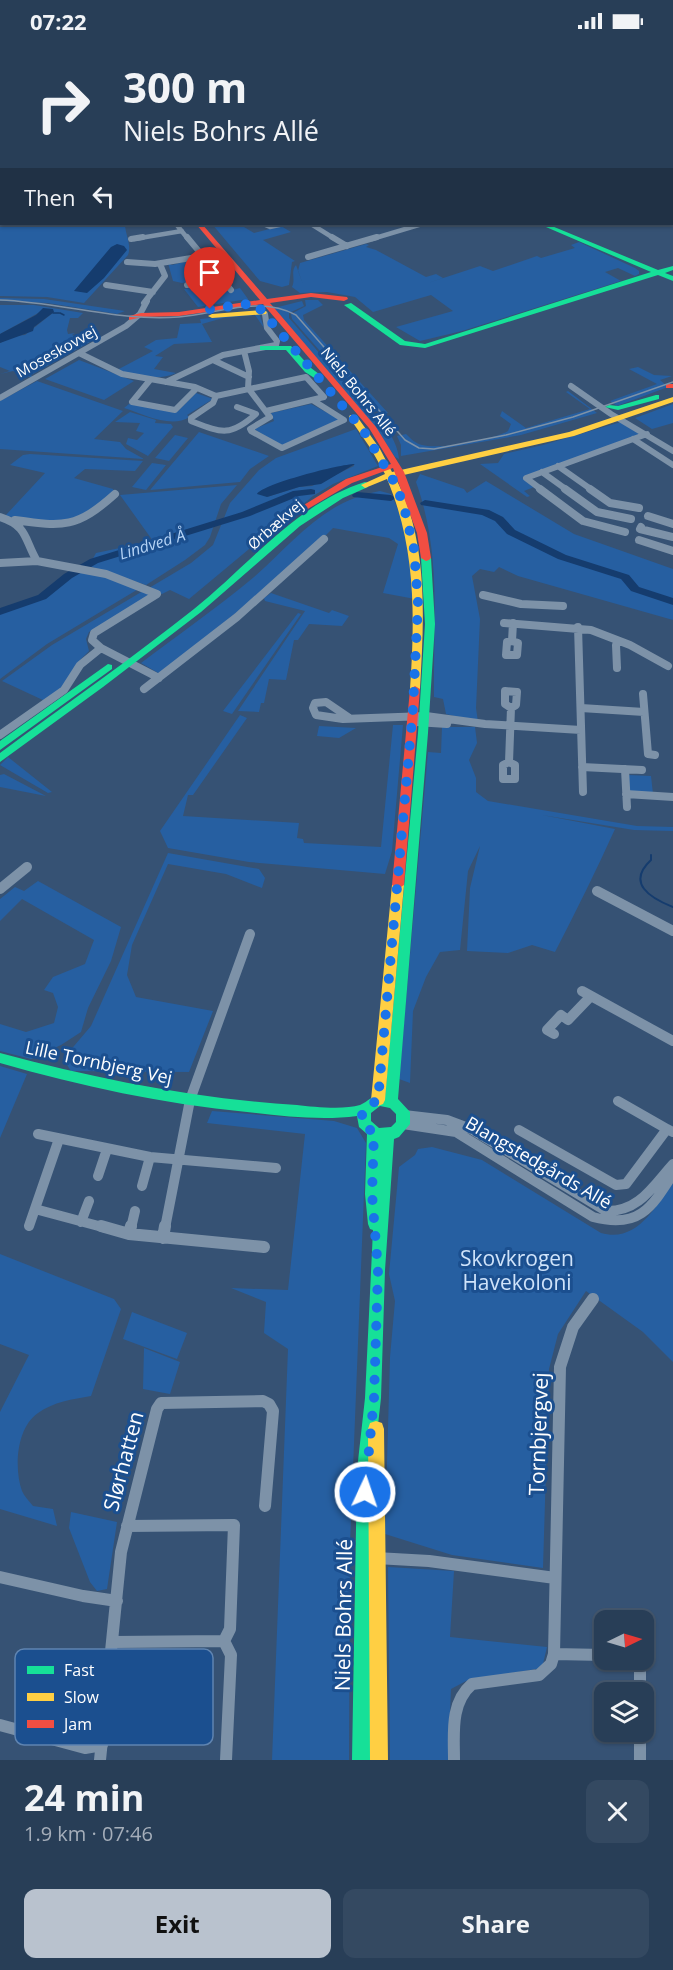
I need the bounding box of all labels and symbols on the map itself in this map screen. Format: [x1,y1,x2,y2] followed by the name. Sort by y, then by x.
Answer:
[184,247,235,309] pin
[12,321,100,381] street label: Moseskovvej
[317,342,401,440] street label: Niels Bohrs Allé
[243,494,307,554] street label: Ørbækvej
[116,524,188,564] water label: Lindved Å
[23,1035,175,1089] street label: Lille Tornbjerg Vej
[462,1110,616,1214] street label: Blangstedgårds Allé
[460,1244,574,1296] park label: Skovkrogen Havekoloni
[522,1372,554,1496] street label: Tornbjergvej
[96,1408,150,1514] street label: Slørhatten
[333,1460,397,1524] position arrow
[328,1539,358,1691] street label: Niels Bohrs Allé
[594,1610,654,1670] north arrow
[15,1649,213,1745] legend
[64,1659,95,1681] text: Fast
[64,1686,99,1708] text: Slow
[62,1713,92,1735] text: Jam

